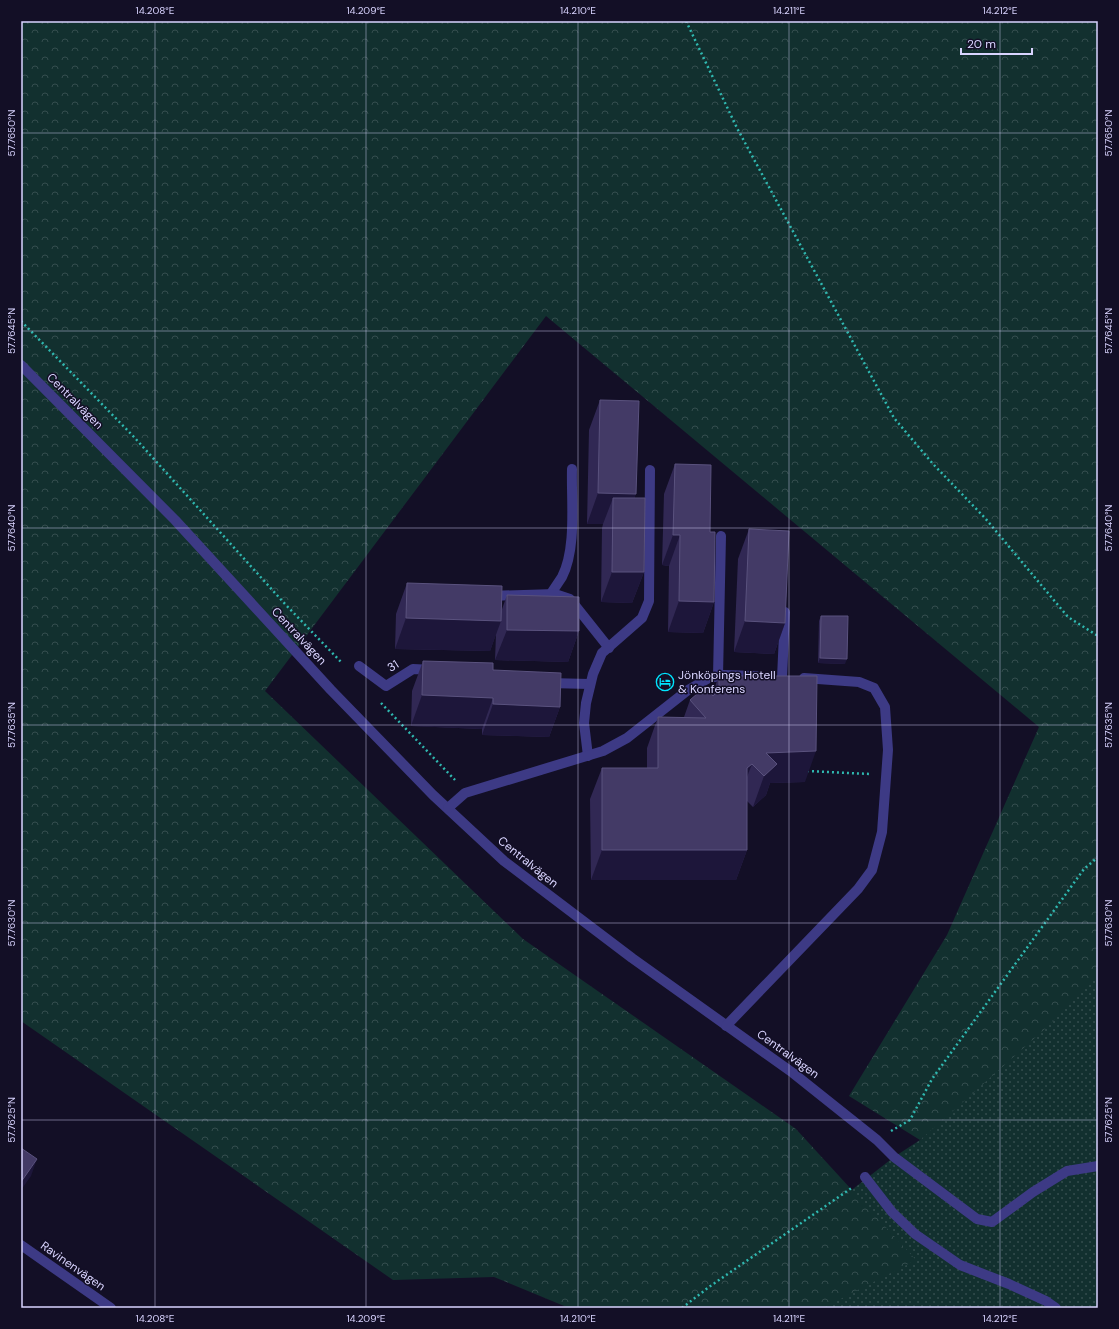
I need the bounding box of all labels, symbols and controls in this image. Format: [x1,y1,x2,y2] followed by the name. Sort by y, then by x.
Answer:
[136,4,175,17] text: 14.208°E
[346,4,386,17] text: 14.209°E
[560,4,596,17] text: 14.210°E
[773,4,805,17] text: 14.211°E
[983,4,1018,17] text: 14.212°E
[961,30,1032,56] scale bar
[967,36,996,52] text: 20 m
[5,110,18,156] text: 57.7650°N
[1102,110,1115,156] text: 57.7650°N
[5,308,18,354] text: 57.7645°N
[1102,308,1115,354] text: 57.7645°N
[43,369,107,433] street label: Centralvägen
[5,504,18,551] text: 57.7640°N
[1102,504,1115,551] text: 57.7640°N
[268,604,330,668] street label: Centralvägen
[384,656,402,676] street label: 31
[678,667,776,697] place label: Jönköpings Hotell & Konferens
[655,672,675,692] hotel icon: Jönköpings Hotell & Konferens
[5,702,18,748] text: 57.7635°N
[1102,702,1115,748] text: 57.7635°N
[494,833,562,891] street label: Centralvägen
[5,900,18,946] text: 57.7630°N
[1102,900,1115,946] text: 57.7630°N
[754,1026,822,1082] street label: Centralvägen
[5,1097,18,1143] text: 57.7625°N
[1102,1097,1115,1143] text: 57.7625°N
[37,1238,109,1294] street label: Ravinenvägen
[136,1312,175,1325] text: 14.208°E
[346,1312,386,1325] text: 14.209°E
[560,1312,596,1325] text: 14.210°E
[773,1312,805,1325] text: 14.211°E
[983,1312,1018,1325] text: 14.212°E

